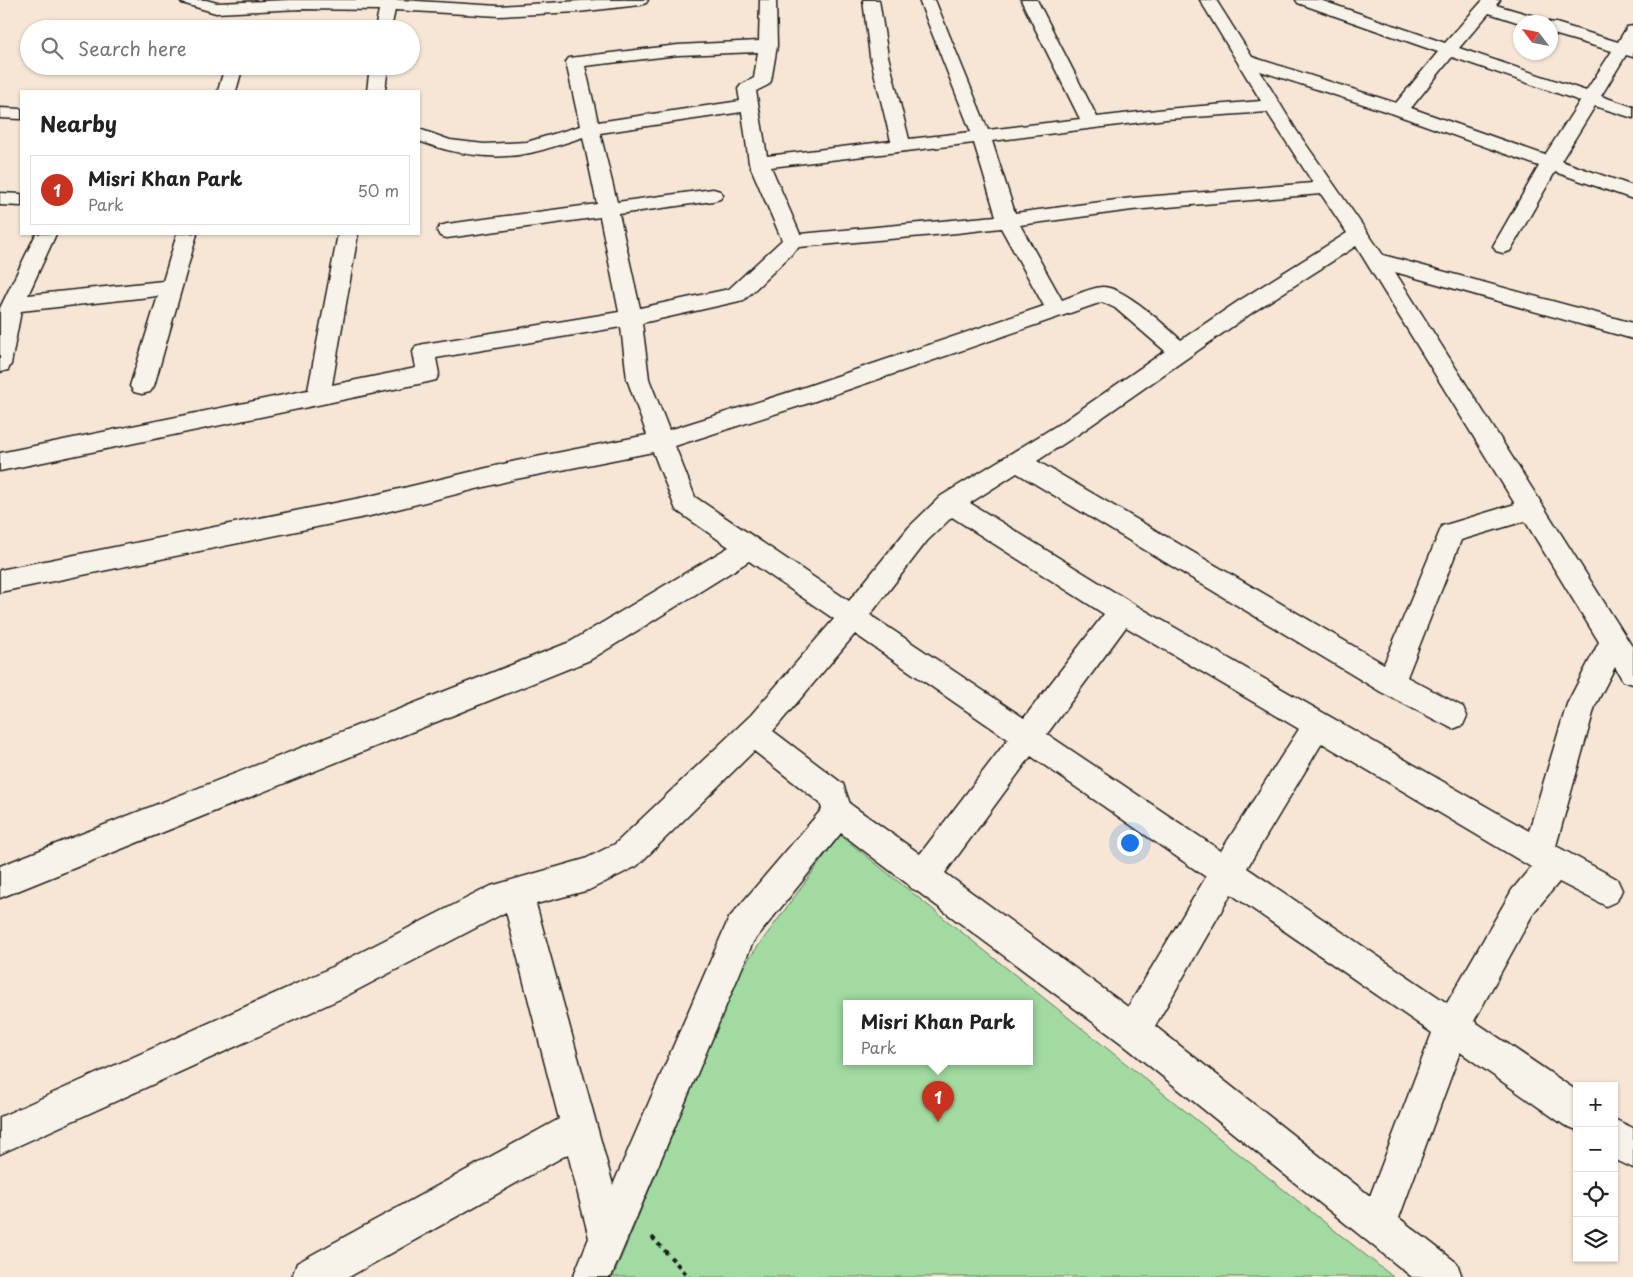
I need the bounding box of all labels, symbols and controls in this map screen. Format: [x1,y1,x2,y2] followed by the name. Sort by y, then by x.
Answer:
[1513,15,1558,60] north arrow
[20,20,420,75] search box
[38,34,66,62] icon: search
[78,34,187,62] text: Search here
[40,107,117,139] text: Nearby
[88,164,242,192] text: Misri Khan Park
[53,178,61,202] text: 1
[358,178,399,202] text: 50 m
[88,192,124,216] text: Park
[1117,830,1143,856] your location
[843,1000,1033,1065] popup
[861,1007,1015,1035] text: Misri Khan Park
[861,1035,897,1059] text: Park
[922,1081,954,1122] pin: 1
[1573,1082,1618,1262] map controls
[1573,1082,1618,1127] button: +
[1573,1127,1618,1172] button: −
[1573,1172,1618,1217] button: locate
[1573,1217,1618,1262] button: layers

